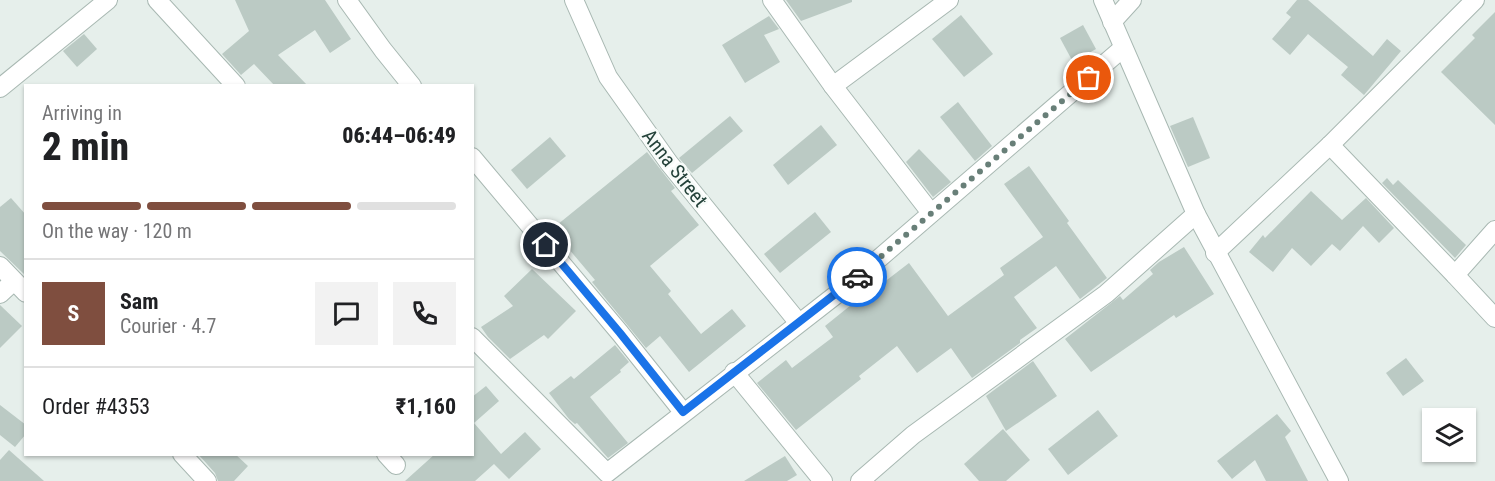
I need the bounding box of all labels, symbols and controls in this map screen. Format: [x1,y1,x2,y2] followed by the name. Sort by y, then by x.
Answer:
[1063,52,1114,103] pin
[1072,61,1105,94] icon: bag
[42,101,122,125] text: Arriving in
[342,123,456,148] text: 06:44–06:49
[42,124,129,170] text: 2 min
[637,124,713,212] street label: Anna Street
[42,219,192,243] text: On the way · 120 m
[520,219,571,270] pin
[529,228,562,261] icon: home
[827,247,887,307] courier
[841,261,874,294] icon: car
[315,282,378,345] button: chat
[393,282,456,345] button: phone
[120,289,159,314] text: Sam
[68,301,79,326] text: S
[120,314,216,338] text: Courier · 4.7
[42,394,150,419] text: Order #4353
[396,394,456,419] text: ₹1,160
[1422,408,1476,462] map controls
[1422,408,1476,462] button: layers

